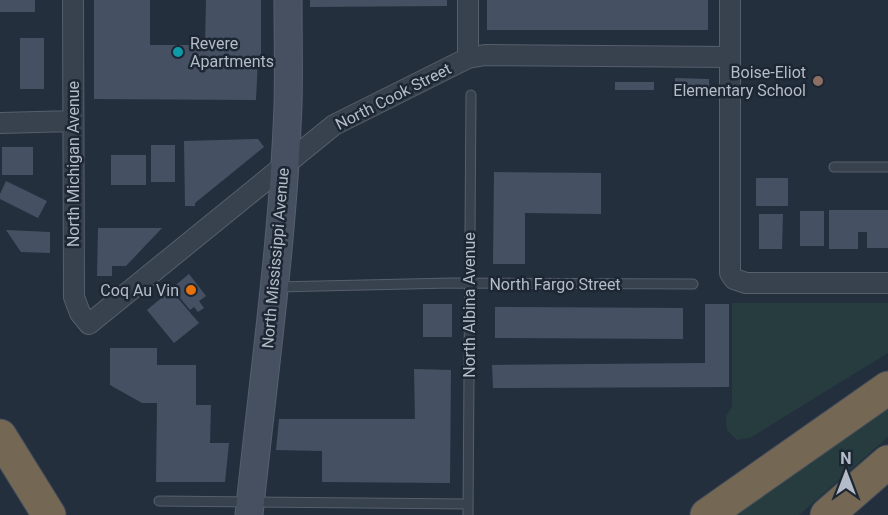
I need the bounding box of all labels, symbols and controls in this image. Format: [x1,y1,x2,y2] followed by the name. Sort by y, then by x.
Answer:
[190,34,274,71] place label: Revere Apartments
[171,45,185,59] marker: Revere Apartments
[332,59,454,134] street label: North Cook Street
[673,63,806,100] place label: Boise-Eliot Elementary School
[811,74,825,88] marker: Boise-Eliot Elementary School
[64,81,83,247] street label: North Michigan Avenue
[258,167,293,349] street label: North Mississippi Avenue
[460,232,479,378] street label: North Albina Avenue
[489,275,621,294] street label: North Fargo Street
[100,281,179,300] place label: Coq Au Vin
[184,283,198,297] marker: Coq Au Vin
[816,443,876,503] north arrow
[840,449,852,468] text: N

